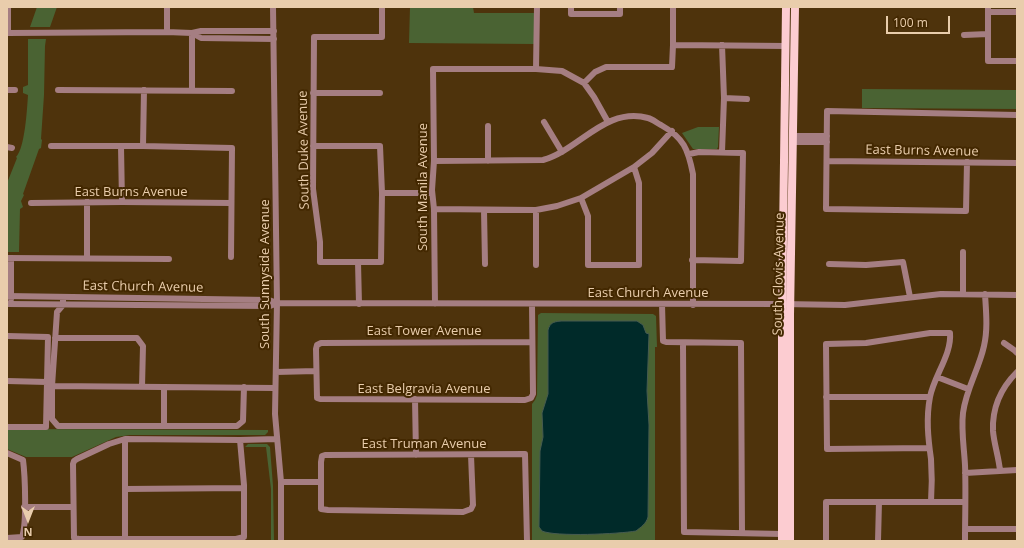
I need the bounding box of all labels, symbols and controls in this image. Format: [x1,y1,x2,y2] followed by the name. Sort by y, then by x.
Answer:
[888,8,952,34] scale bar
[893,14,928,31] text: 100 m
[295,90,313,210] street label: South Duke Avenue
[415,123,431,251] street label: South Manila Avenue
[865,142,979,160] street label: East Burns Avenue
[74,184,188,200] street label: East Burns Avenue
[257,199,273,349] street label: South Sunnyside Avenue
[770,212,788,336] street label: South Clovis Avenue
[82,278,204,296] street label: East Church Avenue
[588,285,708,301] street label: East Church Avenue
[367,323,481,339] street label: East Tower Avenue
[358,381,490,397] street label: East Belgravia Avenue
[362,436,486,452] street label: East Truman Avenue
[8,500,48,540] north arrow
[24,525,32,540] text: N

